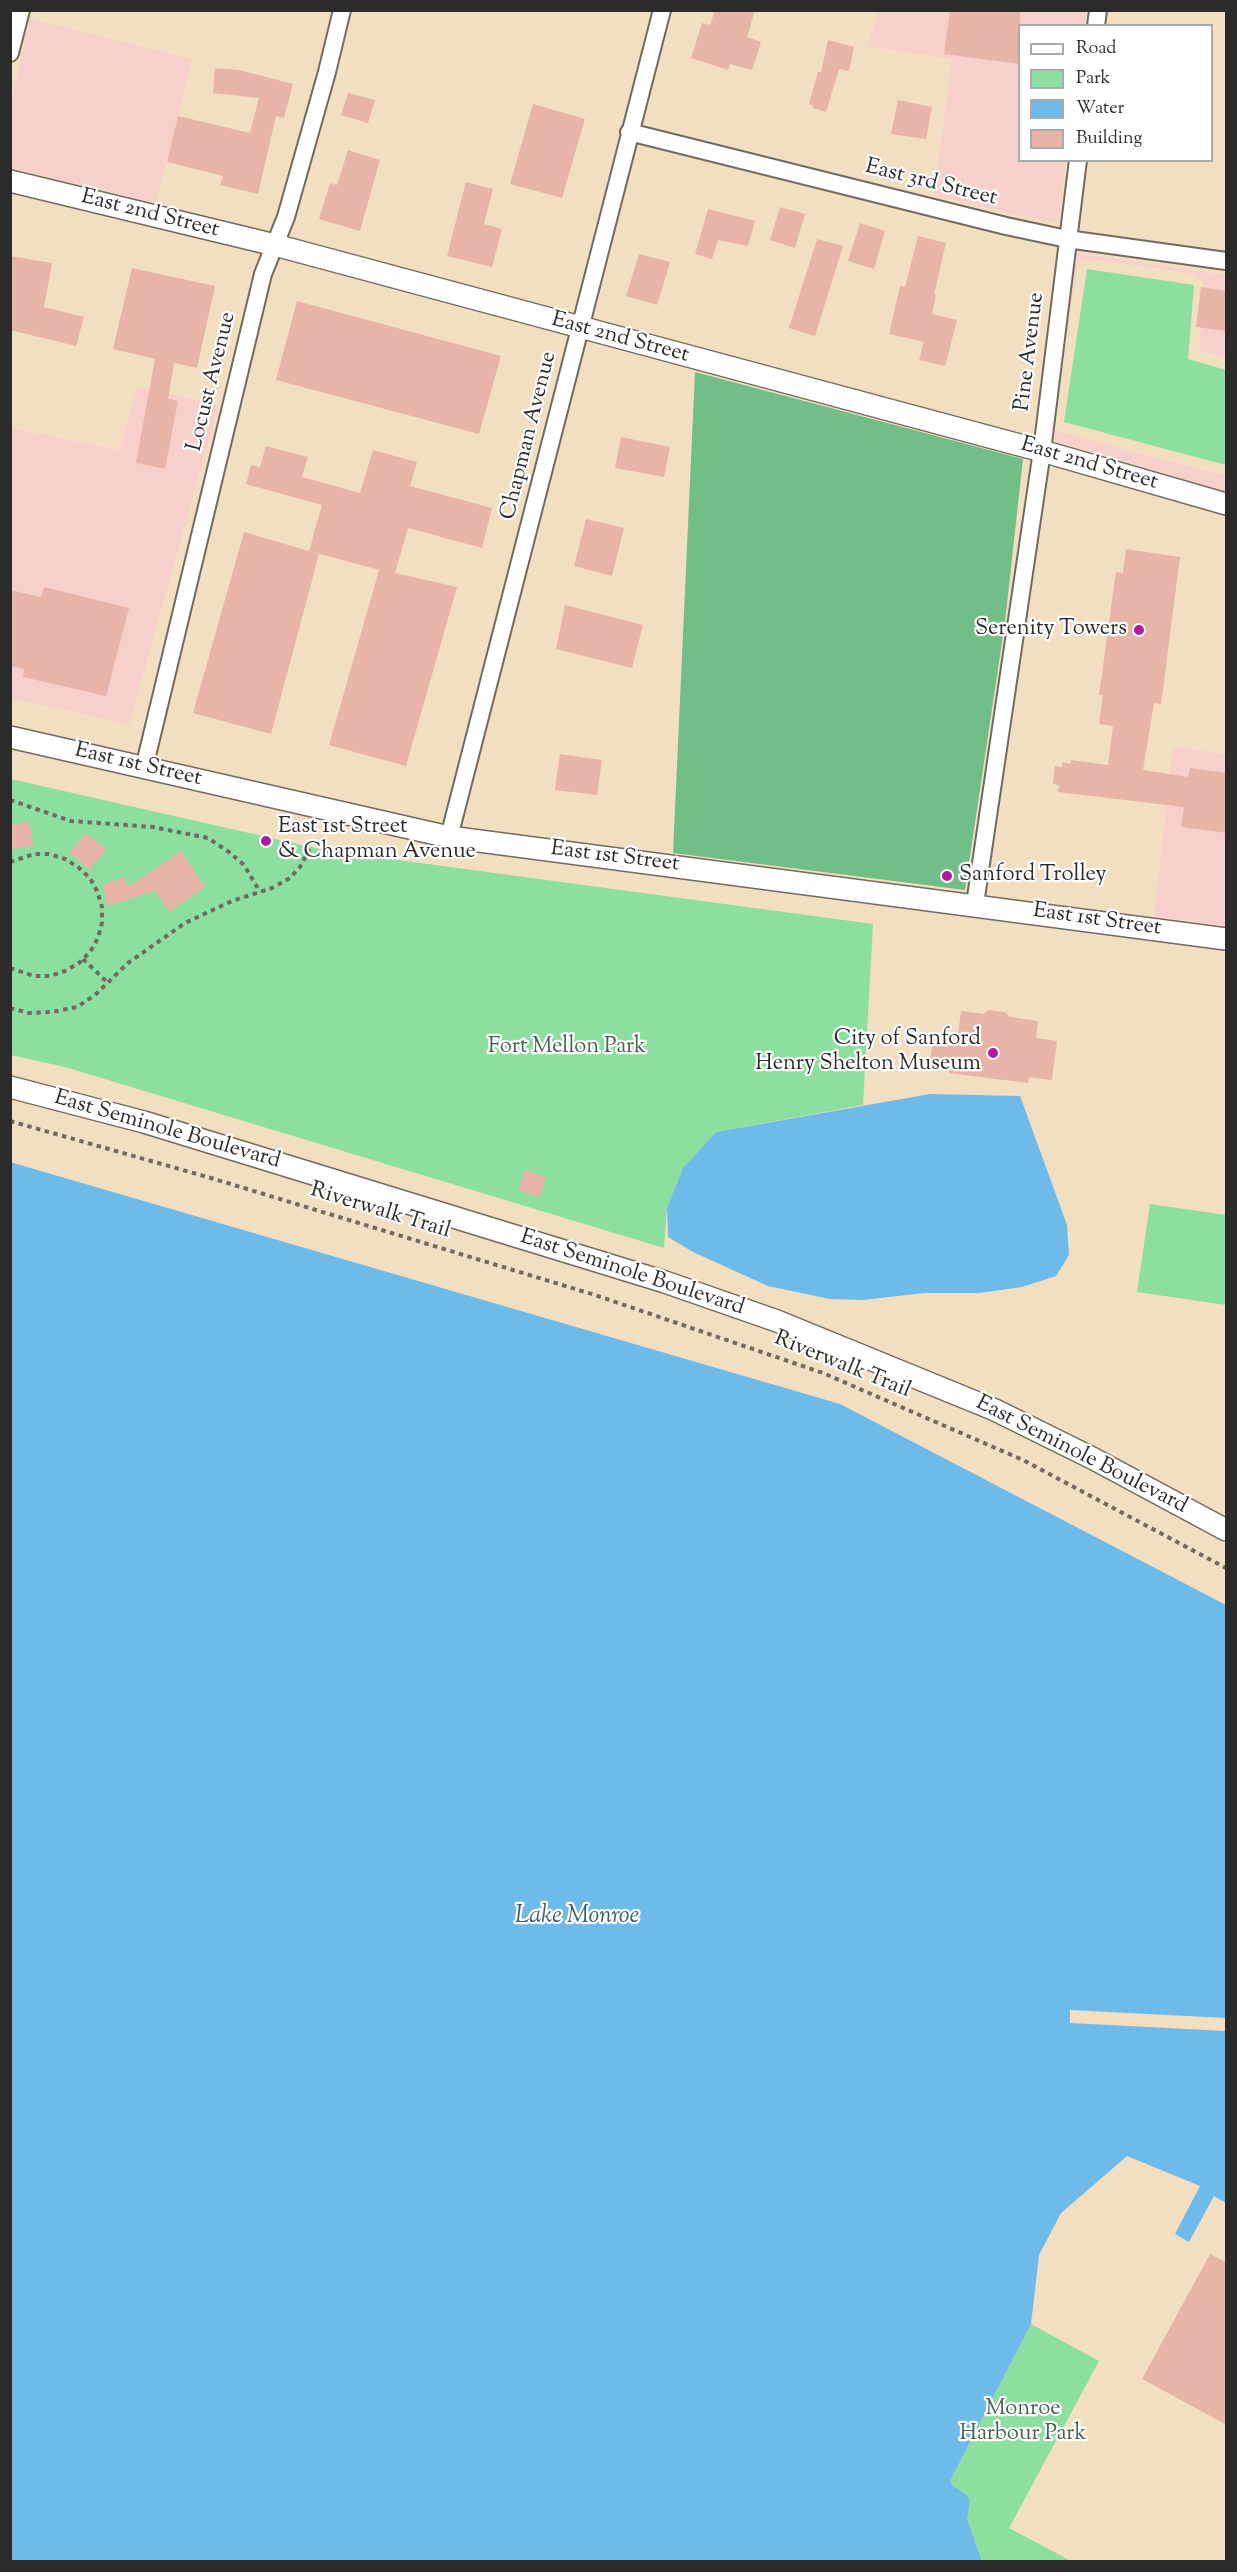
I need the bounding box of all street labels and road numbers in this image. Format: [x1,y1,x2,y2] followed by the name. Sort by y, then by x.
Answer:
[862,155,1000,213] street label: East 3rd Street
[78,185,222,245] street label: East 2nd Street
[1011,291,1051,413] street label: Pine Avenue
[548,308,692,370] street label: East 2nd Street
[183,310,243,454] street label: Locust Avenue
[496,349,564,523] street label: Chapman Avenue
[1017,433,1161,497] street label: East 2nd Street
[72,739,204,793] street label: East 1st Street
[549,837,681,879] street label: East 1st Street
[1031,899,1163,943] street label: East 1st Street
[51,1086,283,1176] street label: East Seminole Boulevard
[307,1178,453,1246] street label: Riverwalk Trail
[517,1225,747,1323] street label: East Seminole Boulevard
[770,1327,914,1405] street label: Riverwalk Trail
[971,1391,1191,1521] street label: East Seminole Boulevard

